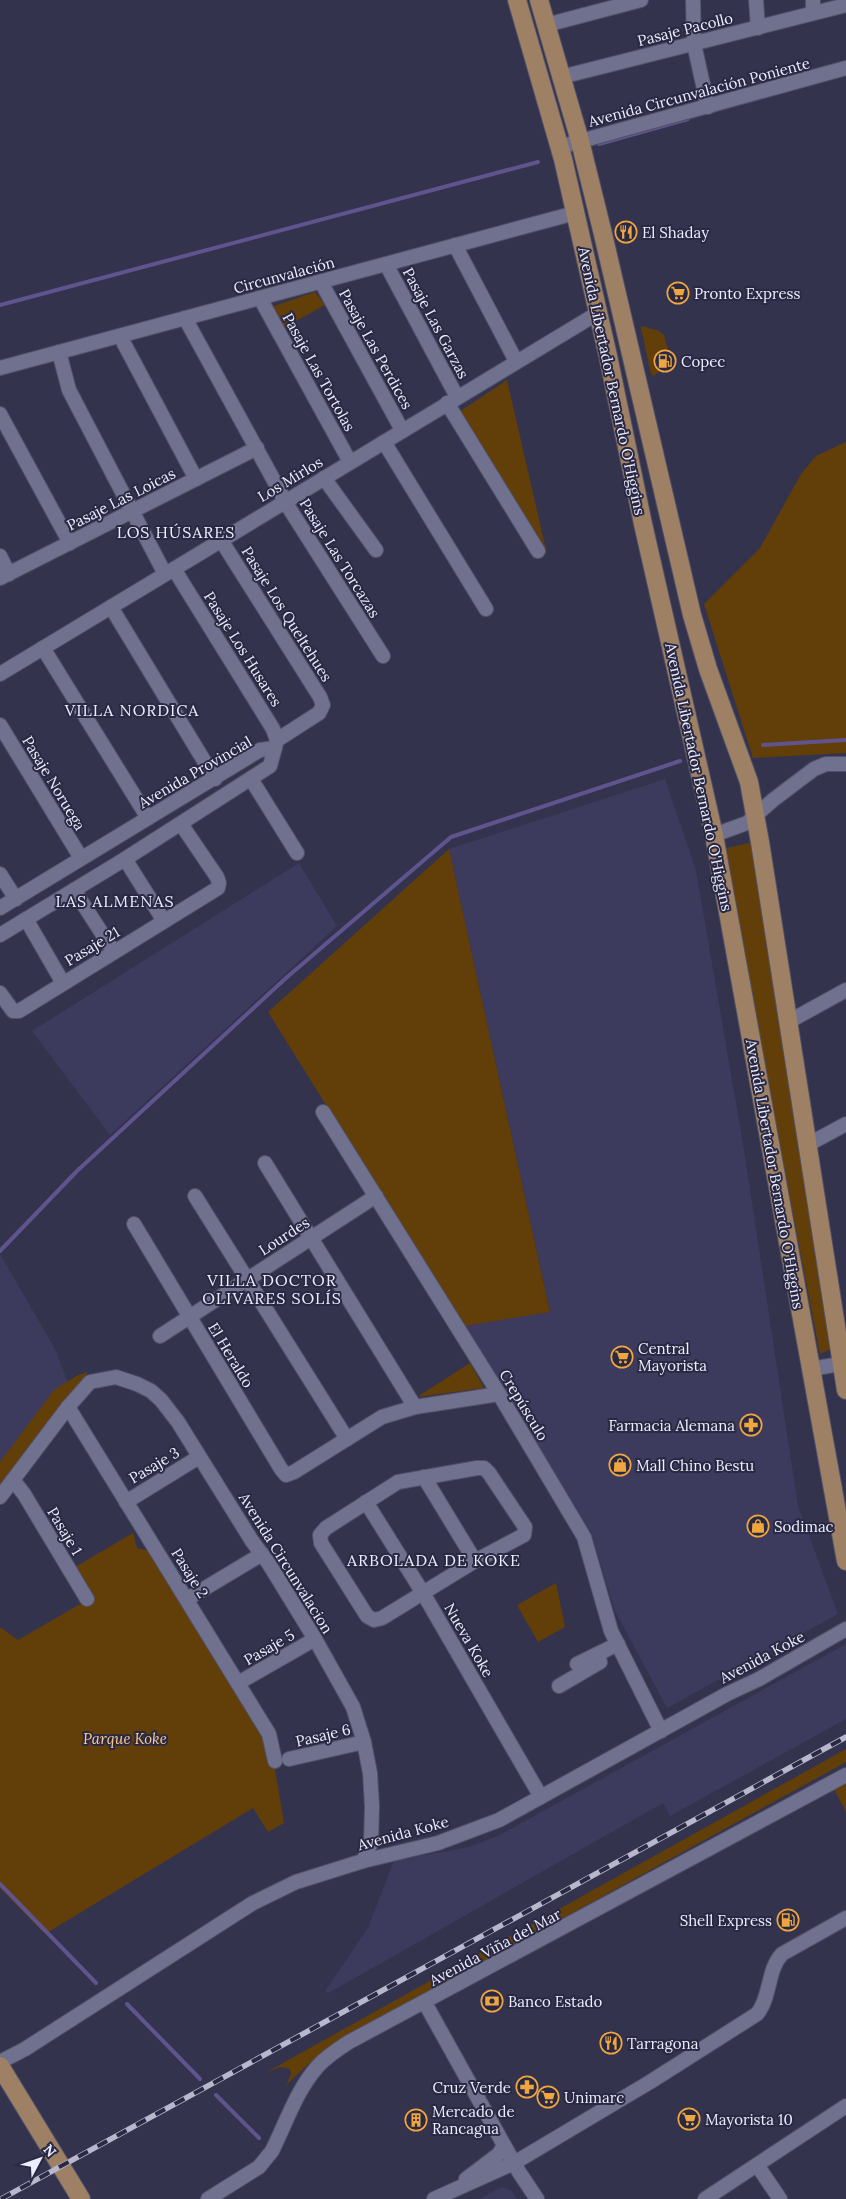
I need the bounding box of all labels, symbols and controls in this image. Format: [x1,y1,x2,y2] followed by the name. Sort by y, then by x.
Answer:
[635,8,735,50] street label: Pasaje Pacollo
[585,53,812,131] street label: Avenida Circunvalación Poniente
[614,220,638,244] restaurant icon: El Shaday
[642,223,709,242] place label: El Shaday
[574,244,650,517] street label: Avenida Libertador Bernardo O'Higgins
[231,252,337,298] street label: Circunvalación
[399,264,473,382] street label: Pasaje Las Garzas
[666,281,690,305] supermarket icon: Pronto Express
[694,284,800,303] place label: Pronto Express
[335,286,417,413] street label: Pasaje Las Perdices
[279,309,359,435] street label: Pasaje Las Tortolas
[653,349,677,373] fuel station icon: Copec
[681,352,725,371] place label: Copec
[254,452,326,506] street label: Los Mirlos
[64,463,179,535] street label: Pasaje Las Loicas
[296,495,384,621] street label: Pasaje Las Torcazas
[117,522,235,542] district label: LOS HÚSARES
[238,543,336,685] street label: Pasaje Los Queltehues
[200,588,286,710] street label: Pasaje Los Husares
[661,640,737,913] street label: Avenida Libertador Bernardo O'Higgins
[64,700,199,720] district label: VILLA NORDICA
[18,732,90,834] street label: Pasaje Noruega
[134,732,255,813] street label: Avenida Provincial
[55,891,175,911] district label: LAS ALMENAS
[61,922,123,970] street label: Pasaje 21
[742,1037,808,1310] street label: Avenida Libertador Bernardo O'Higgins
[255,1213,313,1259] street label: Lourdes
[202,1270,342,1308] district label: VILLA DOCTOR OLIVARES SOLÍS
[204,1319,258,1391] street label: El Heraldo
[638,1339,707,1375] place label: Central Mayorista
[610,1345,634,1369] supermarket icon: Central Mayorista
[495,1366,553,1444] street label: Crepúsculo
[739,1413,763,1437] pharmacy icon: Farmacia Alemana
[609,1416,735,1435] place label: Farmacia Alemana
[125,1442,183,1488] street label: Pasaje 3
[608,1453,632,1477] shop icon: Mall Chino Bestu
[636,1456,754,1475] place label: Mall Chino Bestu
[234,1488,337,1637] street label: Avenida Circunvalacion
[43,1503,87,1559] street label: Pasaje 1
[746,1514,770,1538] shop icon: Sodimac
[774,1517,834,1536] place label: Sodimac
[167,1544,213,1602] street label: Pasaje 2
[346,1550,521,1570] district label: ARBOLADA DE KOKE
[440,1600,498,1680] street label: Nueva Koke
[240,1625,298,1669] street label: Pasaje 5
[715,1627,808,1688] street label: Avenida Koke
[294,1719,352,1751] street label: Pasaje 6
[83,1729,167,1748] park label: Parque Koke
[354,1812,451,1855] street label: Avenida Koke
[425,1904,565,1990] street label: Avenida Viña del Mar
[776,1908,800,1932] fuel station icon: Shell Express
[680,1911,772,1930] place label: Shell Express
[480,1989,504,2013] bank icon: Banco Estado
[508,1992,603,2011] place label: Banco Estado
[599,2031,623,2055] restaurant icon: Tarragona
[627,2034,699,2053] place label: Tarragona
[515,2075,539,2099] pharmacy icon: Cruz Verde
[433,2078,511,2097] place label: Cruz Verde
[536,2085,560,2109] supermarket icon: Unimarc
[564,2088,624,2107] place label: Unimarc
[432,2102,515,2138] place label: Mercado de Rancagua
[677,2107,701,2131] supermarket icon: Mayorista 10
[404,2108,428,2132] building icon: Mercado de Rancagua
[705,2110,793,2129] place label: Mayorista 10
[15,2134,65,2184] north arrow
[39,2140,60,2161] text: N

